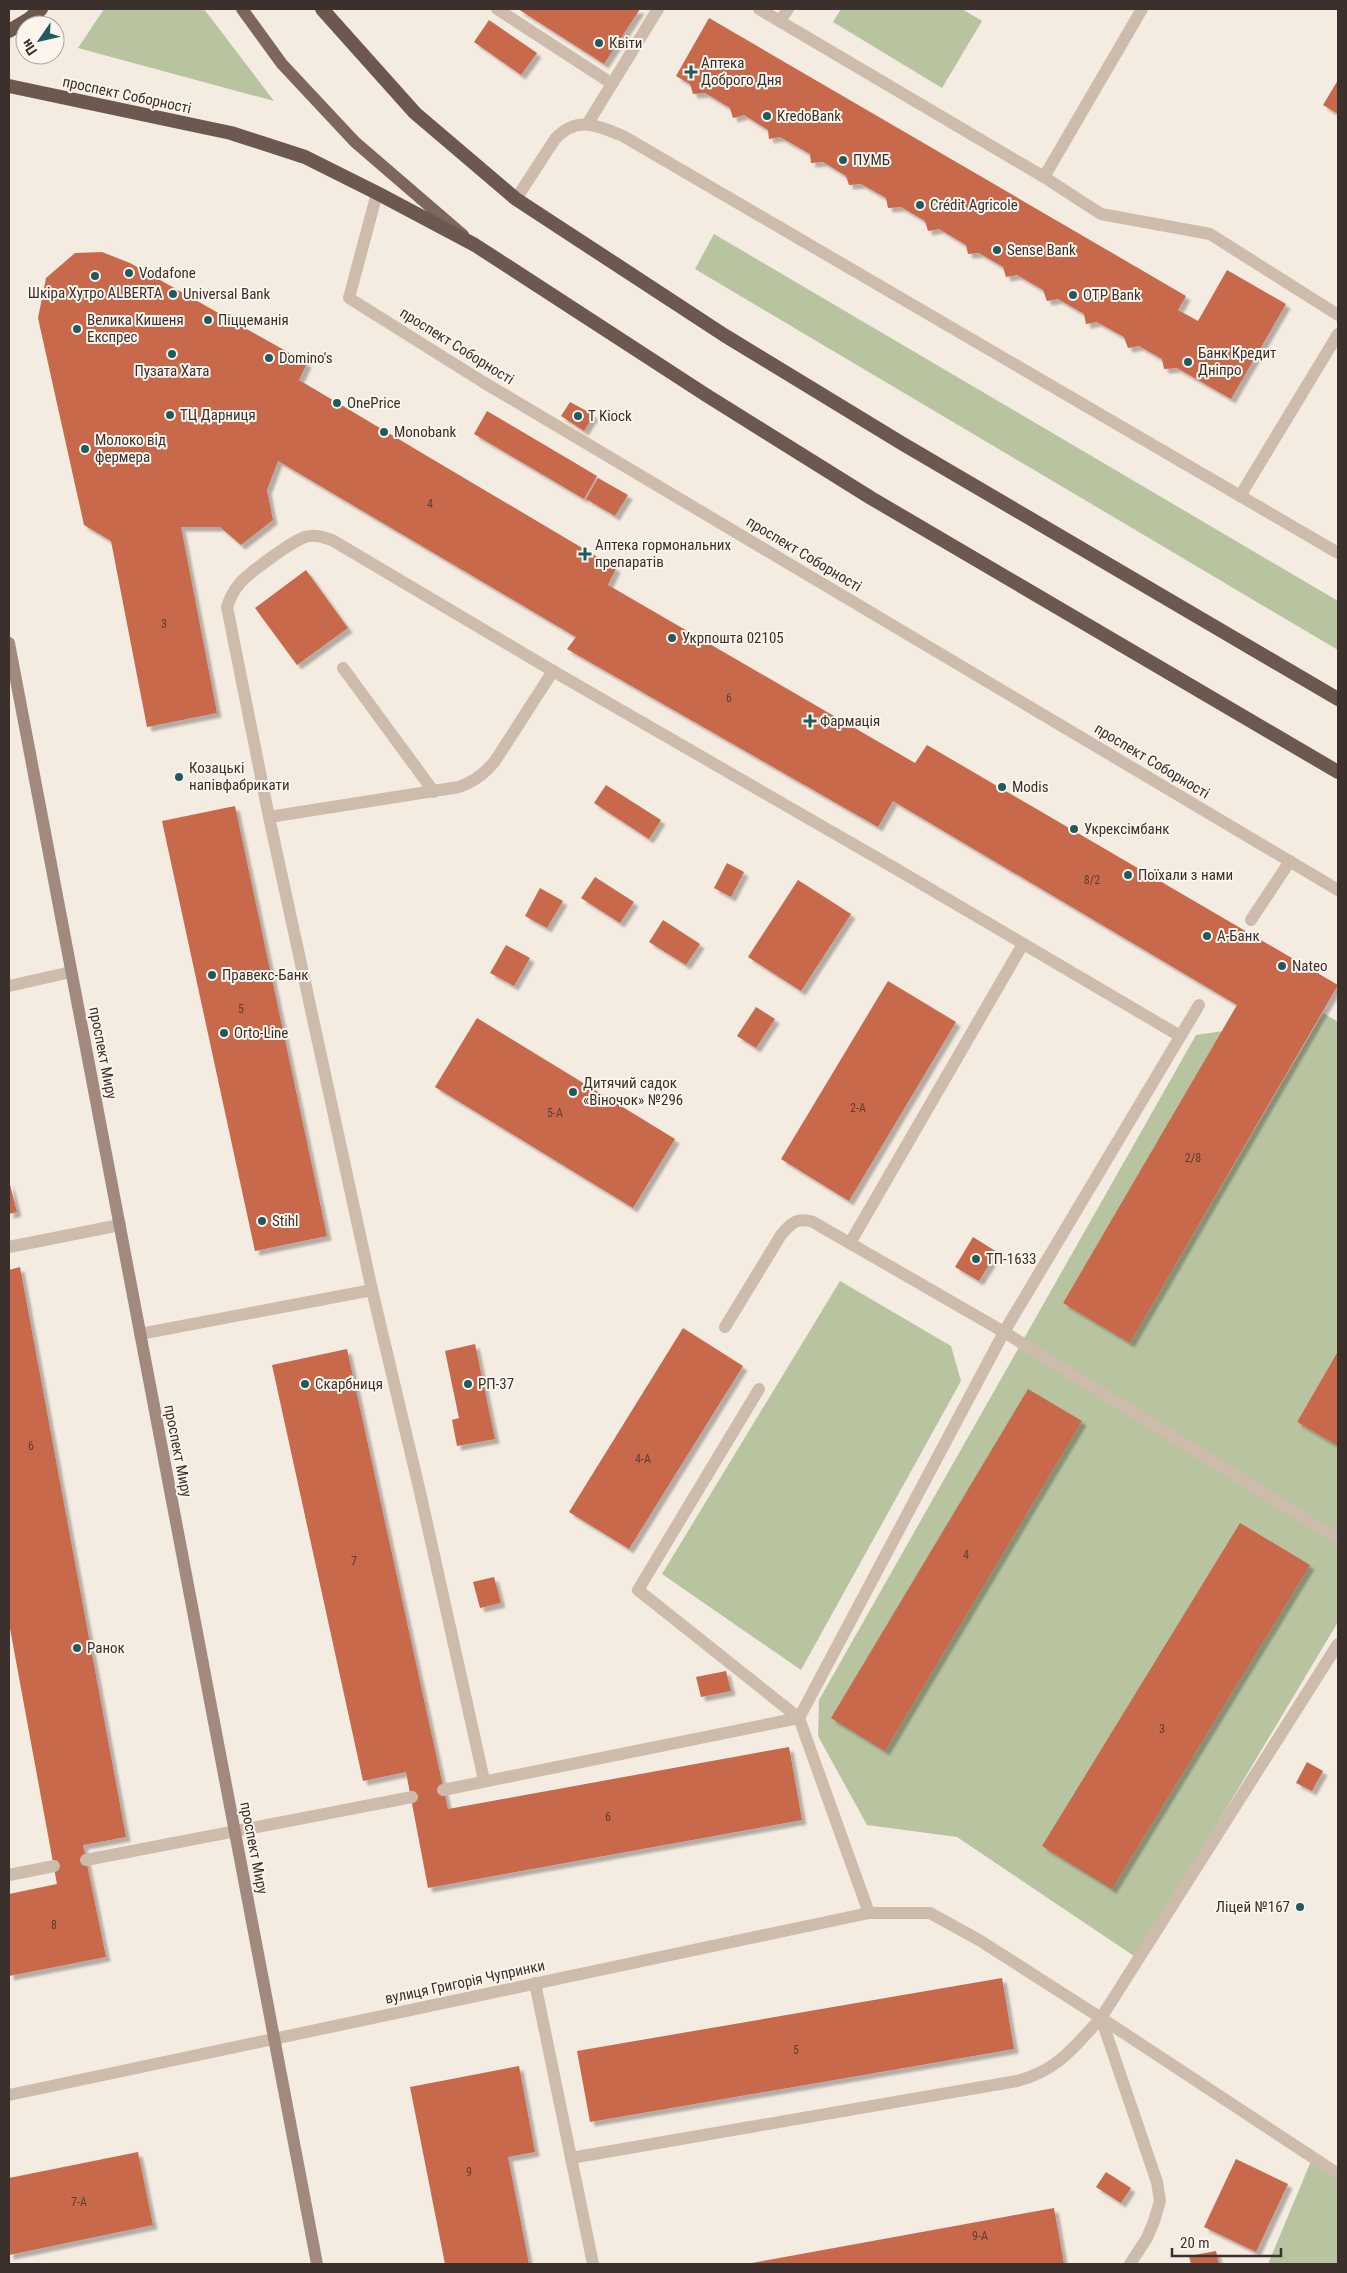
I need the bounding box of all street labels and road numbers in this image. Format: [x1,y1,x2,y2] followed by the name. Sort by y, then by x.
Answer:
[61,73,193,117] street label: проспект Соборності
[397,304,517,388] street label: проспект Соборності
[743,512,865,596] street label: проспект Соборності
[1091,719,1213,803] street label: проспект Соборності
[85,1005,121,1101] street label: проспект Миру
[160,1403,196,1499] street label: проспект Миру
[236,1800,272,1896] street label: проспект Миру
[383,1956,547,2008] street label: вулиця Григорія Чупринки

